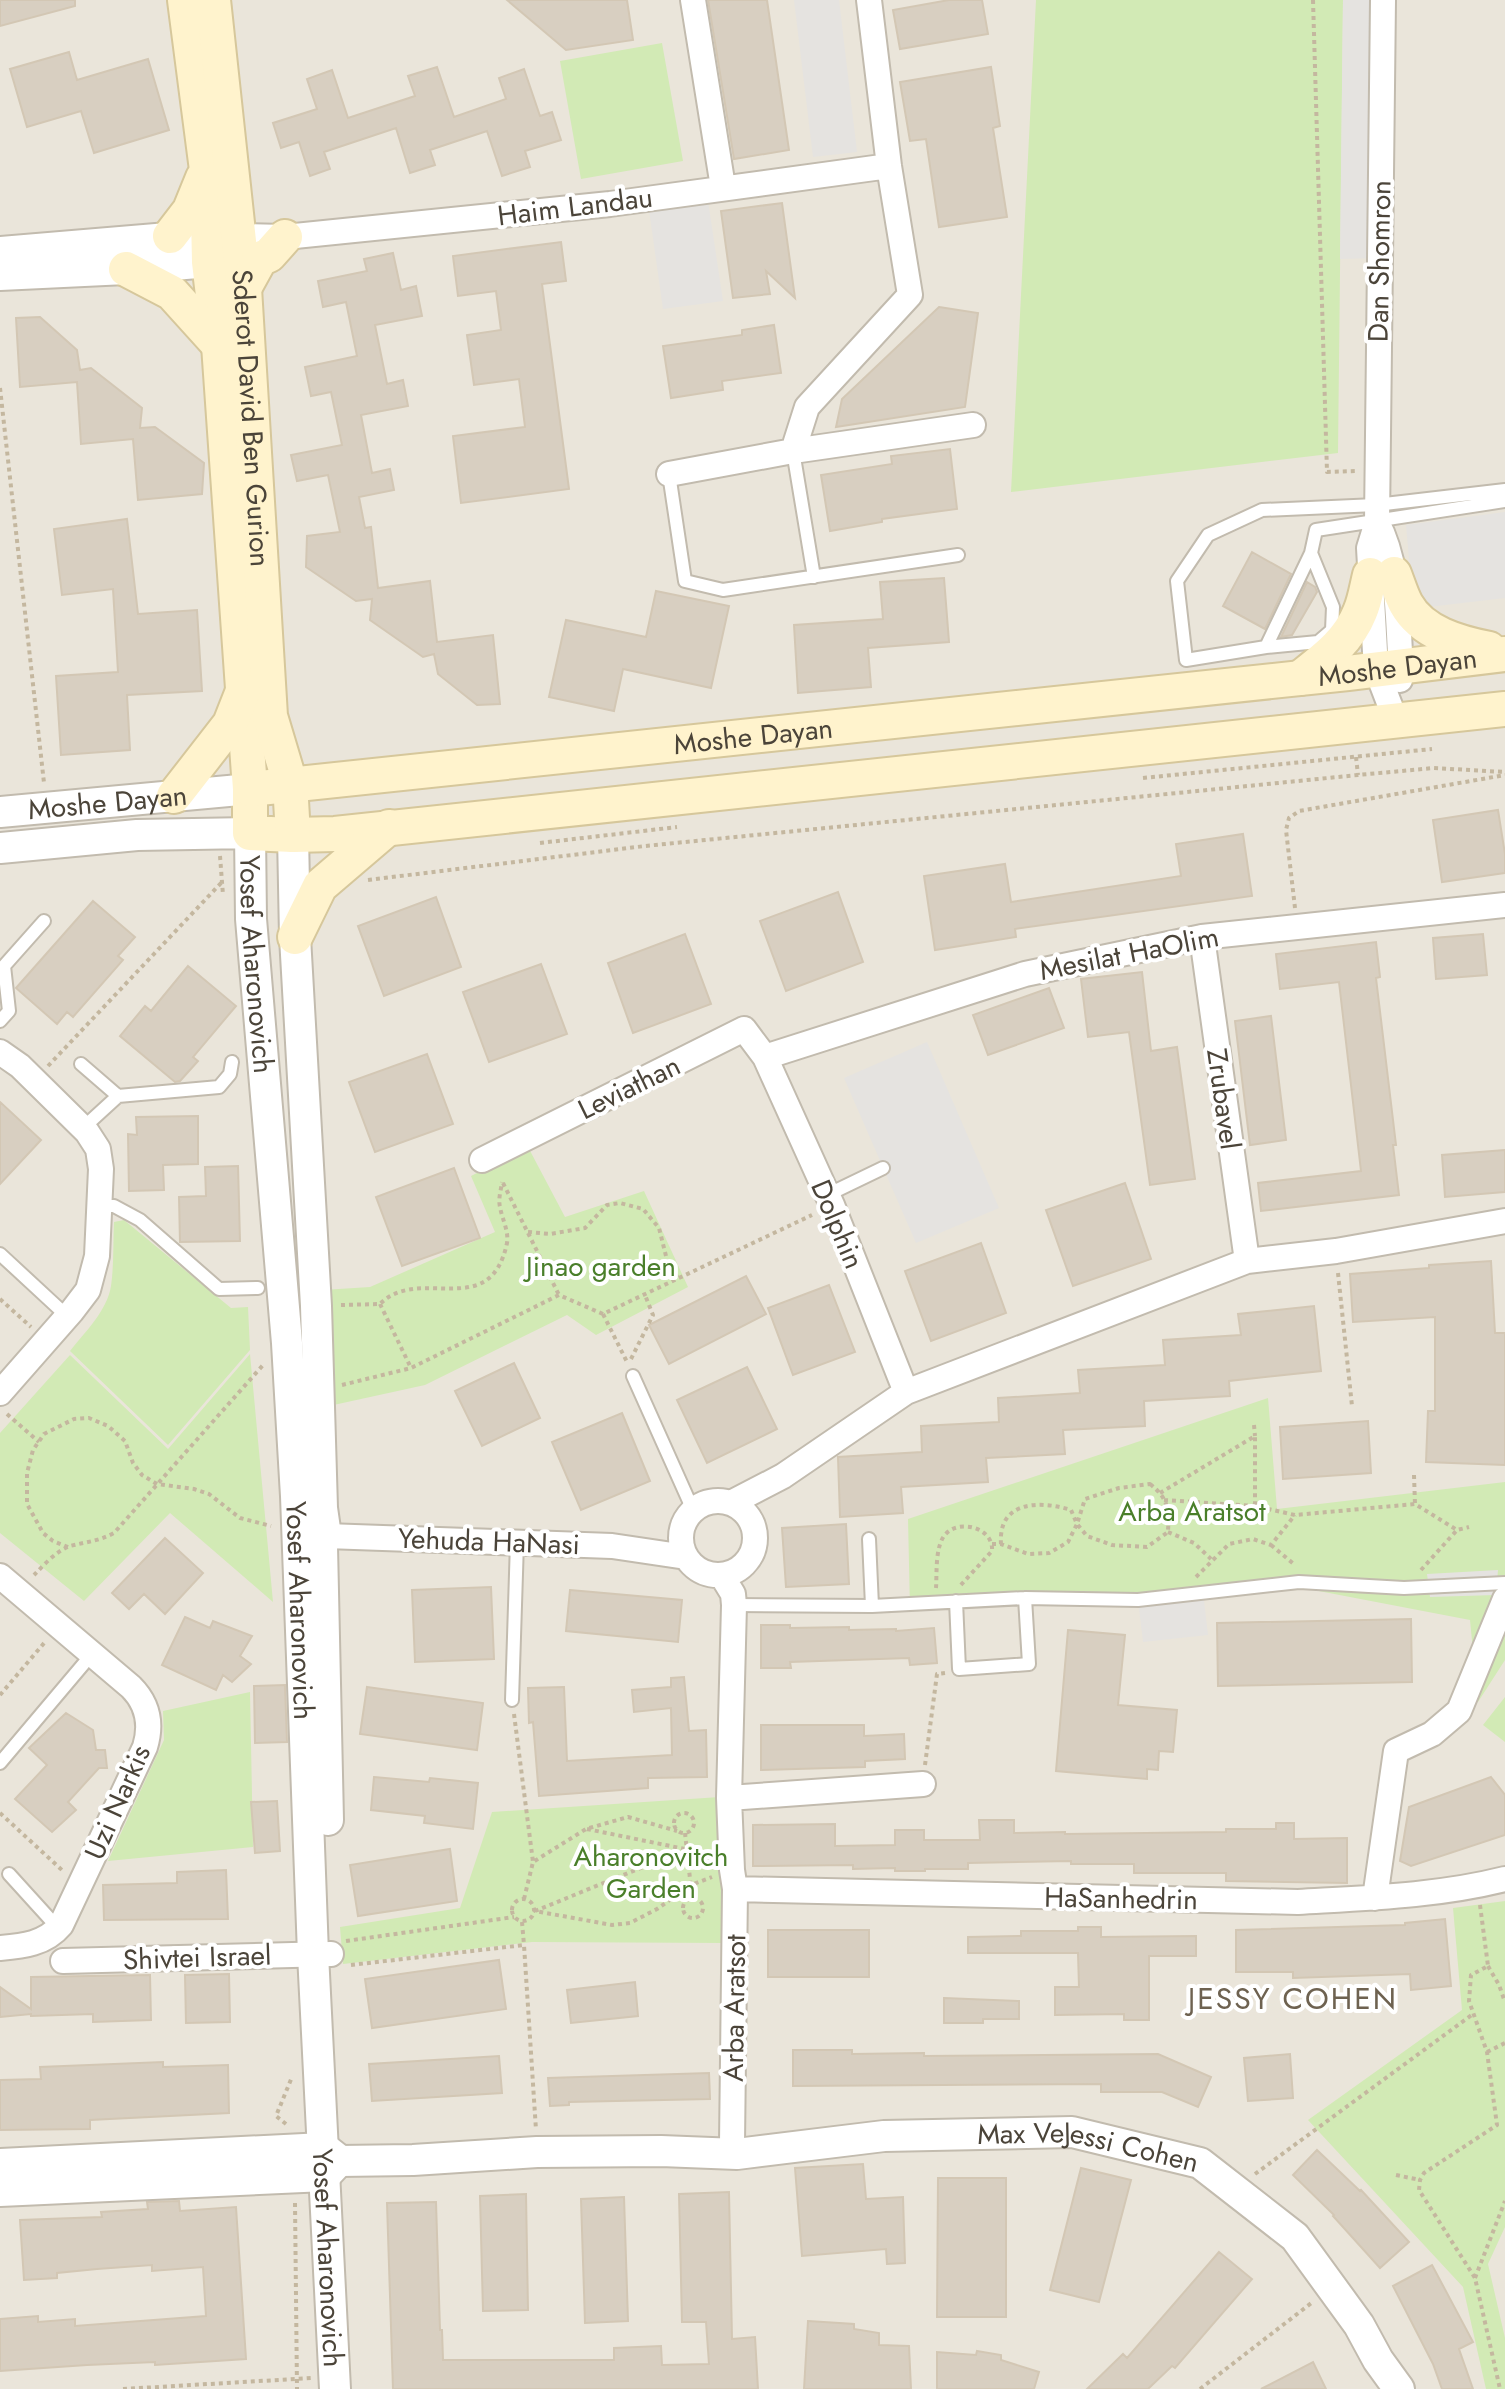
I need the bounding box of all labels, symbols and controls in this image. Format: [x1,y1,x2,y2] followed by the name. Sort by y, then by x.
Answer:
[495,177,655,236] street label: Haim Landau
[1358,180,1401,342] street label: Dan Shomron
[221,267,281,568] street label: Sderot David Ben Gurion
[1316,638,1479,697] street label: Moshe Dayan
[672,708,835,765] street label: Moshe Dayan
[26,775,189,830] street label: Moshe Dayan
[229,855,284,1075] street label: Yosef Aharonovich
[1036,916,1222,991] street label: Mesilat HaOlim
[571,1045,687,1130] street label: Leviathan
[1196,1046,1251,1152] street label: Zrubavel
[800,1173,875,1275] street label: Dolphin
[522,1246,676,1287] park label: Jinao garden
[1118,1491,1266,1532] park label: Arba Aratsot
[275,1500,324,1721] street label: Yosef Aharonovich
[397,1518,581,1565] street label: Yehuda HaNasi
[74,1738,161,1866] street label: Uzi Narkis
[573,1836,729,1909] park label: Aharonovitch Garden
[1044,1877,1198,1920] street label: HaSanhedrin
[122,1934,272,1981] street label: Shivtei Israel
[713,1934,756,2082] street label: Arba Aratsot
[1184,1977,1398,2020] district label: JESSY COHEN
[977,2112,1203,2183] street label: Max VeJessi Cohen
[302,2148,354,2368] street label: Yosef Aharonovich

